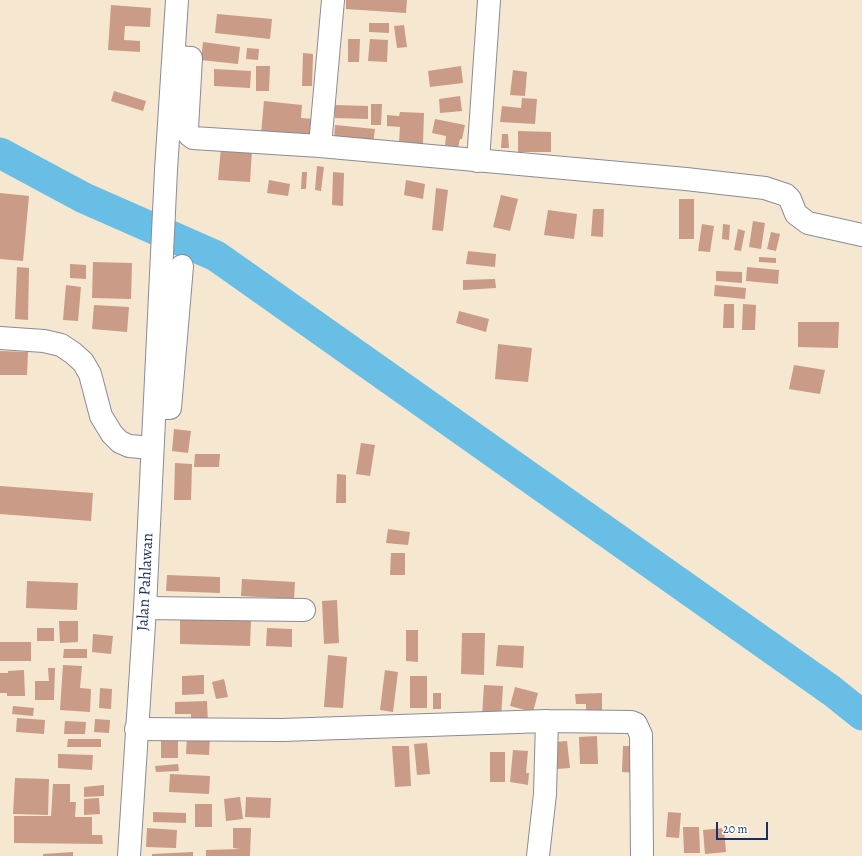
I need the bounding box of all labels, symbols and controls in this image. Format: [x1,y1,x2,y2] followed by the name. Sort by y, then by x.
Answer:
[134,532,158,632] street label: Jalan Pahlawan
[718,814,770,840] scale bar
[723,821,747,837] text: 20 m

